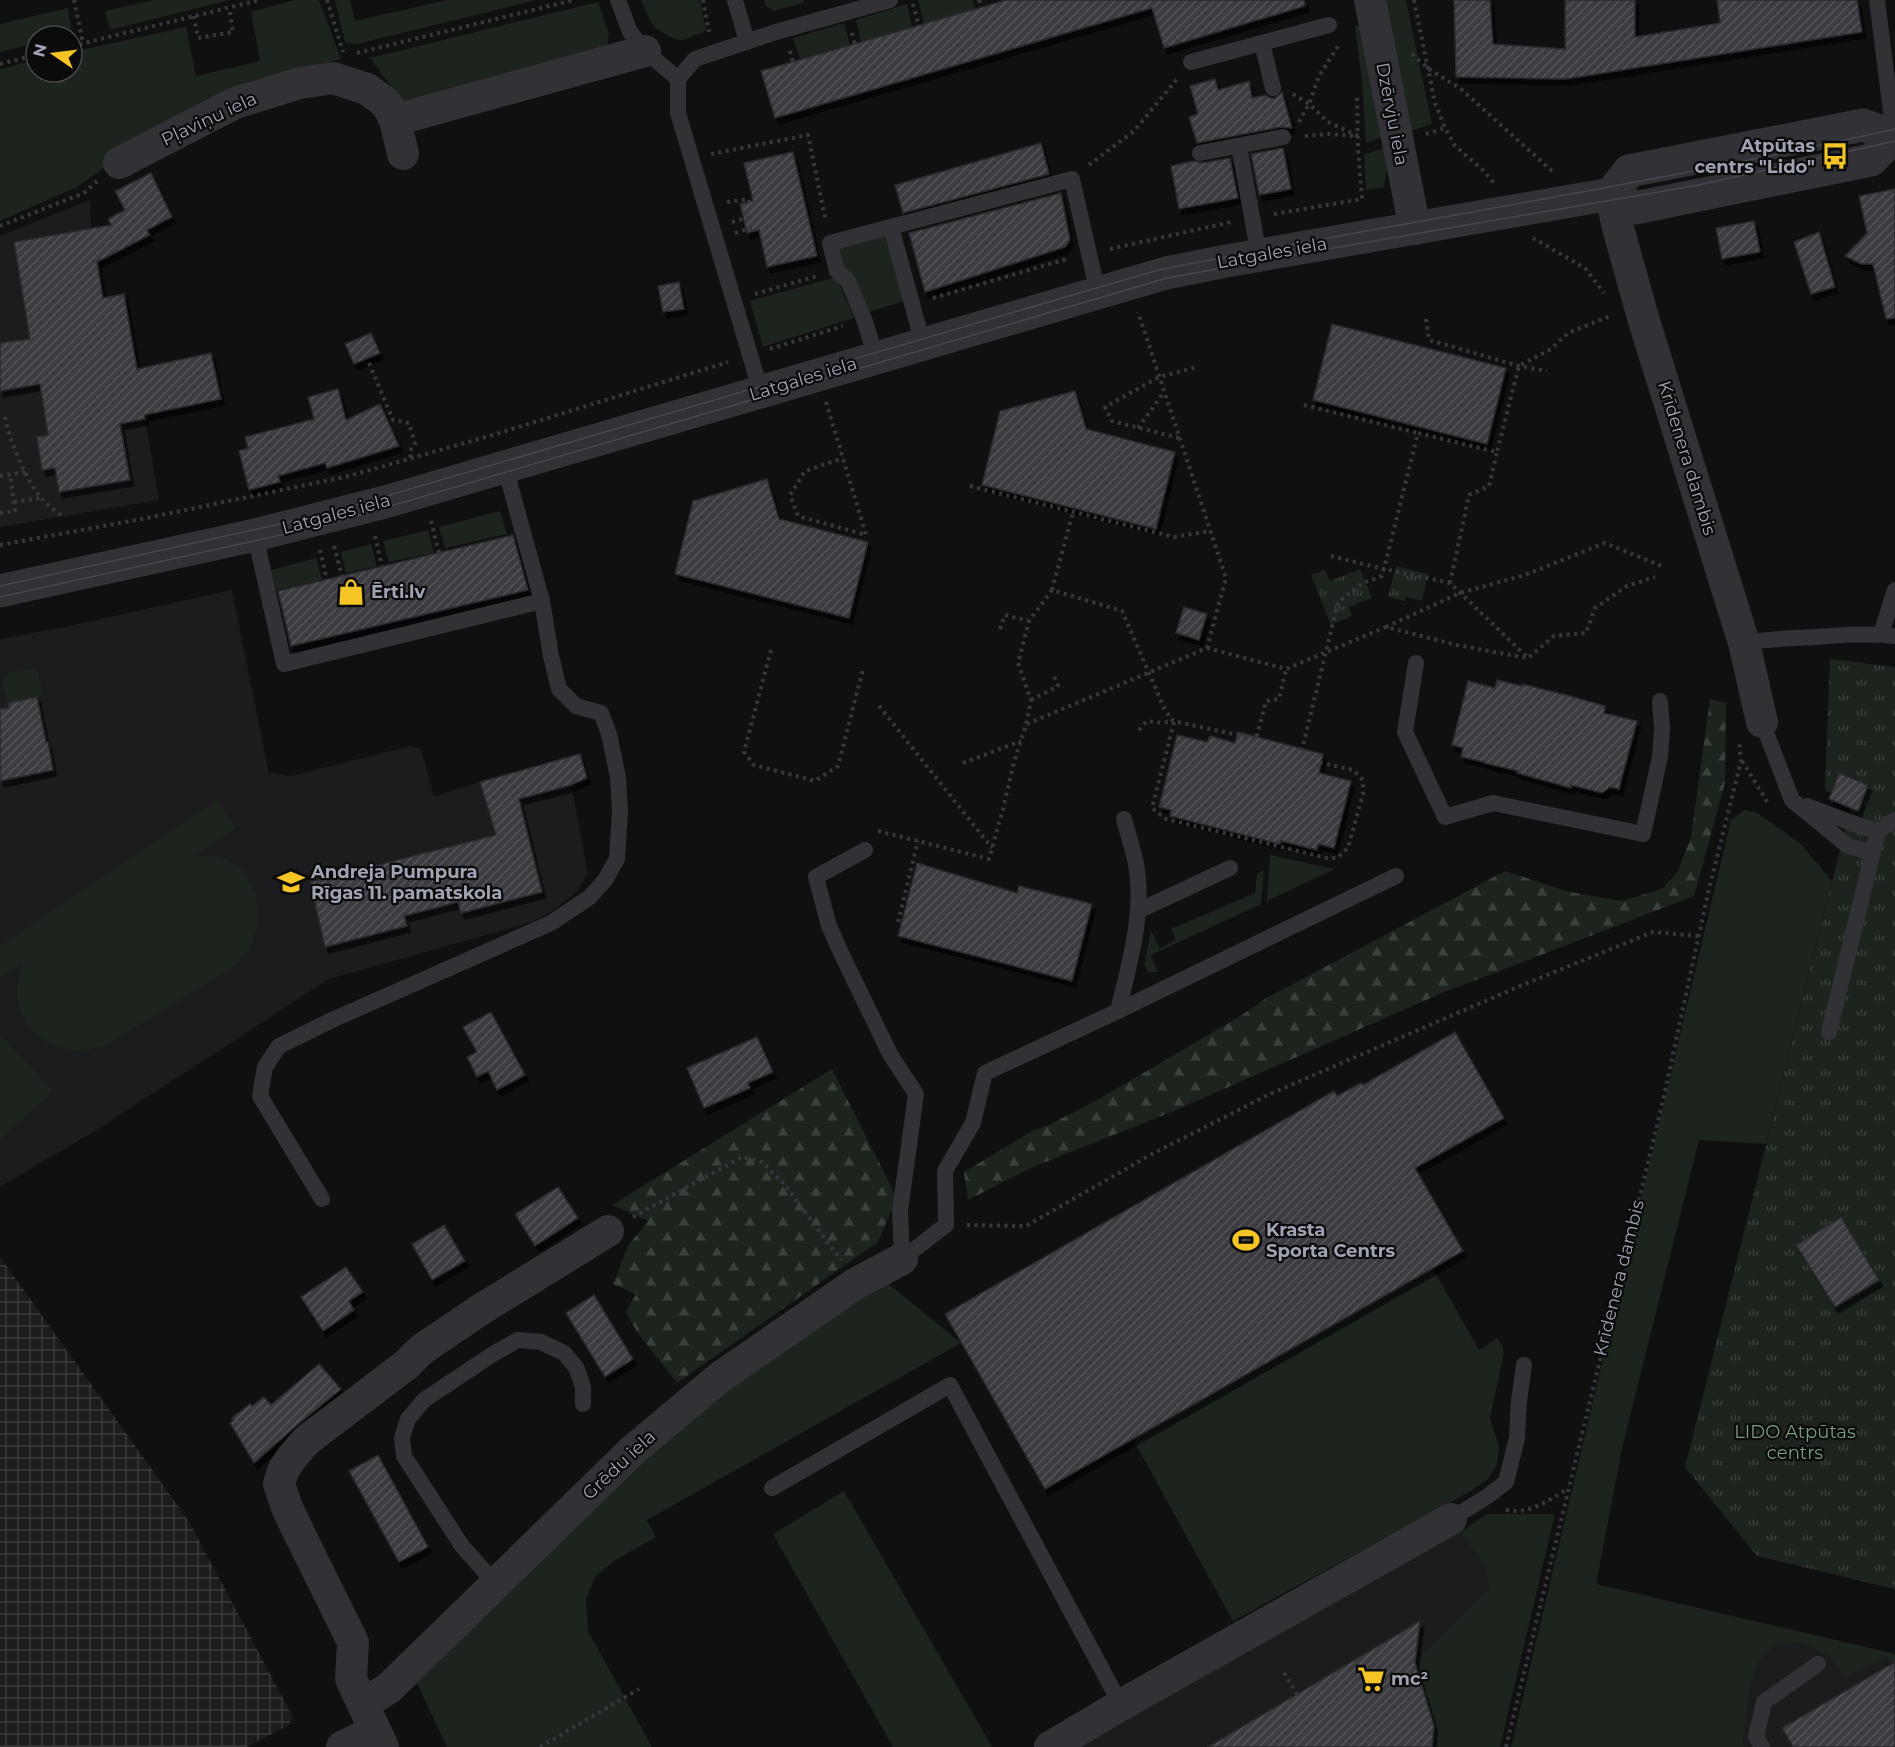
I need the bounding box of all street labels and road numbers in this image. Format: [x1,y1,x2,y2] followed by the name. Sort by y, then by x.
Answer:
[1371,61,1413,167] street label: Dzērvju iela
[158,87,261,152] street label: Pļaviņu iela
[1215,232,1329,274] street label: Latgales iela
[746,352,860,406] street label: Latgales iela
[1653,378,1721,538] street label: Krīdenera dambis
[279,489,393,539] street label: Latgales iela
[1589,1197,1649,1358] street label: Krīdenera dambis
[578,1426,660,1504] street label: Grēdu iela

